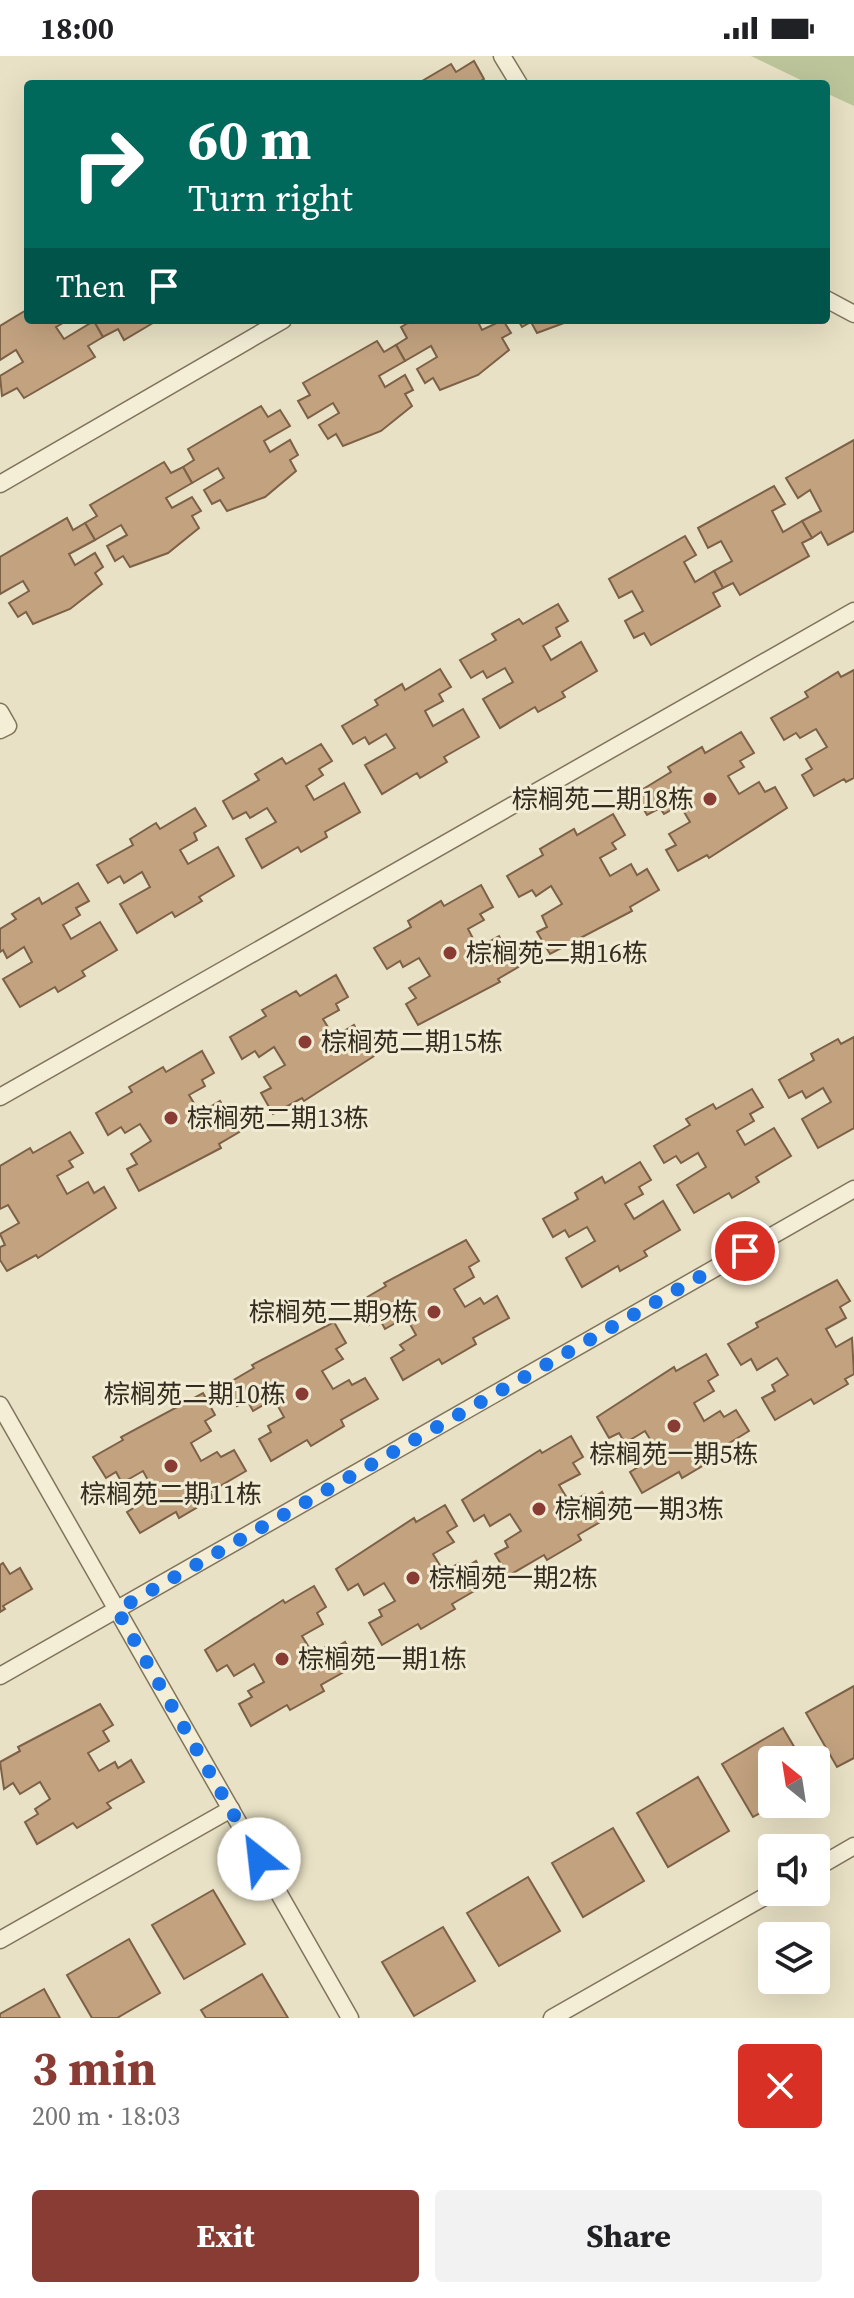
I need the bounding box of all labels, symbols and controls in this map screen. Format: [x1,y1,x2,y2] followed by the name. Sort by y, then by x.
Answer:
[40,8,114,49] text: 18:00
[188,101,311,178] text: 60 m
[56,112,160,216] icon: right
[188,174,353,223] text: Turn right
[142,264,186,308] icon: arrive
[56,266,126,307] text: Then
[512,781,694,817] place label: 棕榈苑二期18栋
[701,790,719,808] marker: 棕榈苑二期18栋
[466,935,648,971] place label: 棕榈苑二期16栋
[441,944,459,962] marker: 棕榈苑二期16栋
[321,1024,503,1060] place label: 棕榈苑二期15栋
[296,1033,314,1051] marker: 棕榈苑二期15栋
[187,1100,369,1136] place label: 棕榈苑二期13栋
[162,1109,180,1127] marker: 棕榈苑二期13栋
[711,1217,779,1285] pin
[723,1229,767,1273] icon: arrive
[249,1294,418,1330] place label: 棕榈苑二期9栋
[425,1303,443,1321] marker: 棕榈苑二期9栋
[104,1376,286,1412] place label: 棕榈苑二期10栋
[293,1385,311,1403] marker: 棕榈苑二期10栋
[665,1417,683,1435] marker: 棕榈苑一期5栋
[589,1436,759,1472] place label: 棕榈苑一期5栋
[162,1457,180,1475] marker: 棕榈苑二期11栋
[80,1476,262,1512] place label: 棕榈苑二期11栋
[555,1491,724,1527] place label: 棕榈苑一期3栋
[530,1500,548,1518] marker: 棕榈苑一期3栋
[429,1560,598,1596] place label: 棕榈苑一期2栋
[404,1569,422,1587] marker: 棕榈苑一期2栋
[298,1641,467,1677] place label: 棕榈苑一期1栋
[273,1650,291,1668] marker: 棕榈苑一期1栋
[758,1746,830,1818] north arrow
[758,1746,830,1994] map controls
[217,1817,301,1901] position arrow
[758,1834,830,1906] button: sound
[758,1922,830,1994] button: layers
[32,2035,157,2101] text: 3 min
[738,2044,822,2128] button: close
[32,2098,180,2134] text: 200 m · 18:03
[32,2190,419,2282] button: Exit
[435,2190,822,2282] button: Share

